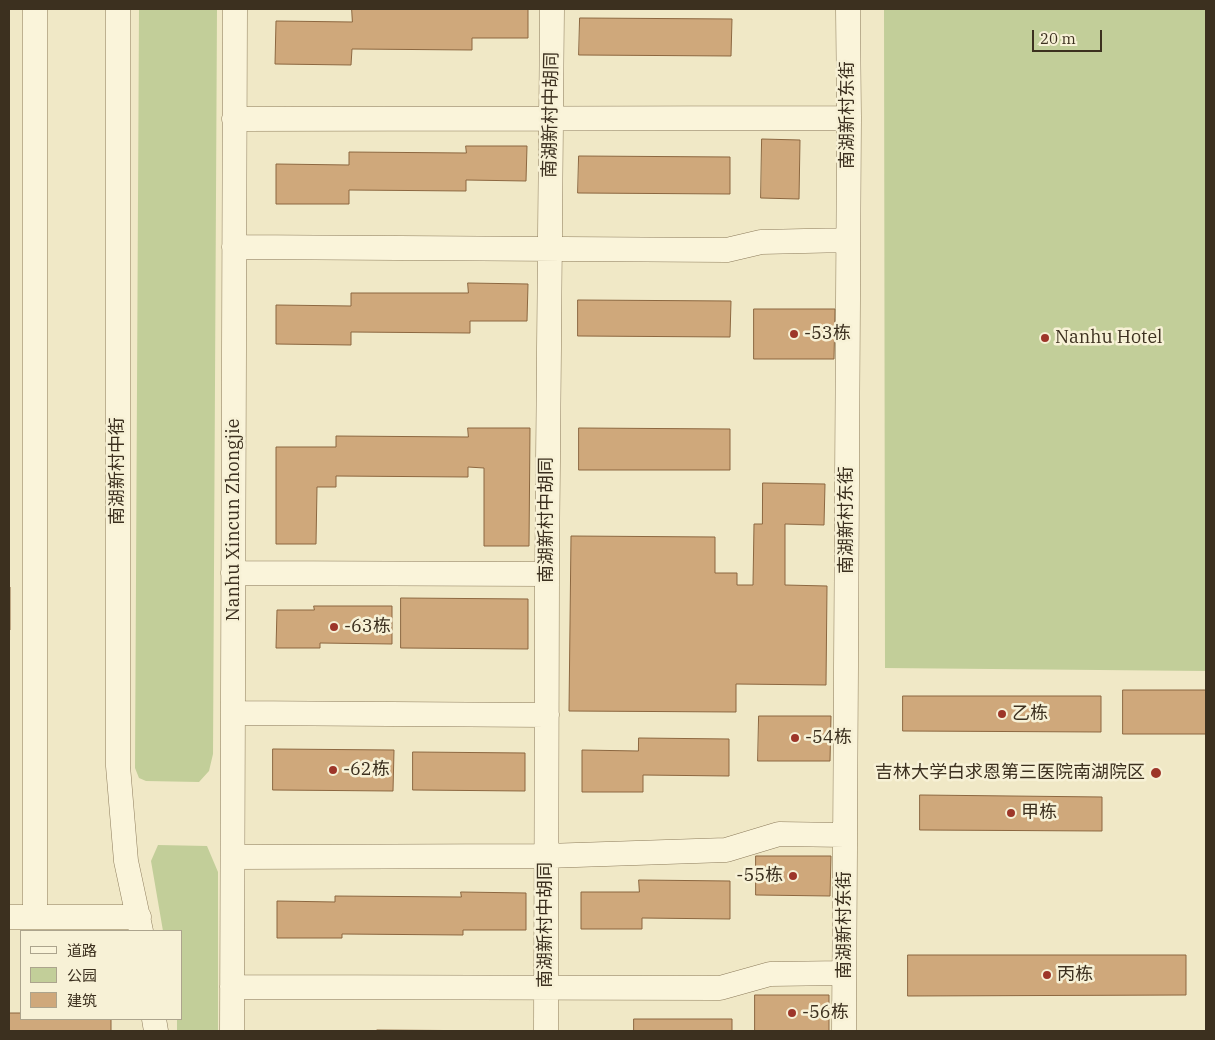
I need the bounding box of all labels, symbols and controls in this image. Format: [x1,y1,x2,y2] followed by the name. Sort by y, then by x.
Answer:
[1035,20,1105,52] scale bar
[1040,29,1076,48] text: 20 m
[539,52,563,178] street label: 南湖新村中胡同
[837,61,859,169] street label: 南湖新村东街
[804,323,851,345] place label: -53栋
[1055,327,1163,349] place label: Nanhu Hotel
[788,328,800,340] marker: -53栋
[1039,332,1051,344] marker: Nanhu Hotel
[107,417,129,525] street label: 南湖新村中街
[223,419,245,621] street label: Nanhu Xincun Zhongjie
[536,457,558,583] street label: 南湖新村中胡同
[836,466,858,574] street label: 南湖新村东街
[344,616,391,638] place label: -63栋
[328,621,340,633] marker: -63栋
[1012,703,1048,725] place label: 乙栋
[996,708,1008,720] marker: 乙栋
[805,727,852,749] place label: -54栋
[789,732,801,744] marker: -54栋
[343,759,390,781] place label: -62栋
[875,762,1145,784] place label: 吉林大学白求恩第三医院南湖院区
[327,764,339,776] marker: -62栋
[1149,766,1163,780] marker: 吉林大学白求恩第三医院南湖院区
[1021,802,1057,824] place label: 甲栋
[1005,807,1017,819] marker: 甲栋
[535,862,557,988] street label: 南湖新村中胡同
[736,865,783,887] place label: -55栋
[787,870,799,882] marker: -55栋
[834,871,856,979] street label: 南湖新村东街
[20,930,182,1020] legend
[67,941,97,960] text: 道路
[1057,964,1093,986] place label: 丙栋
[67,966,97,985] text: 公园
[1041,969,1053,981] marker: 丙栋
[67,991,97,1010] text: 建筑
[802,1002,849,1024] place label: -56栋
[786,1007,798,1019] marker: -56栋

